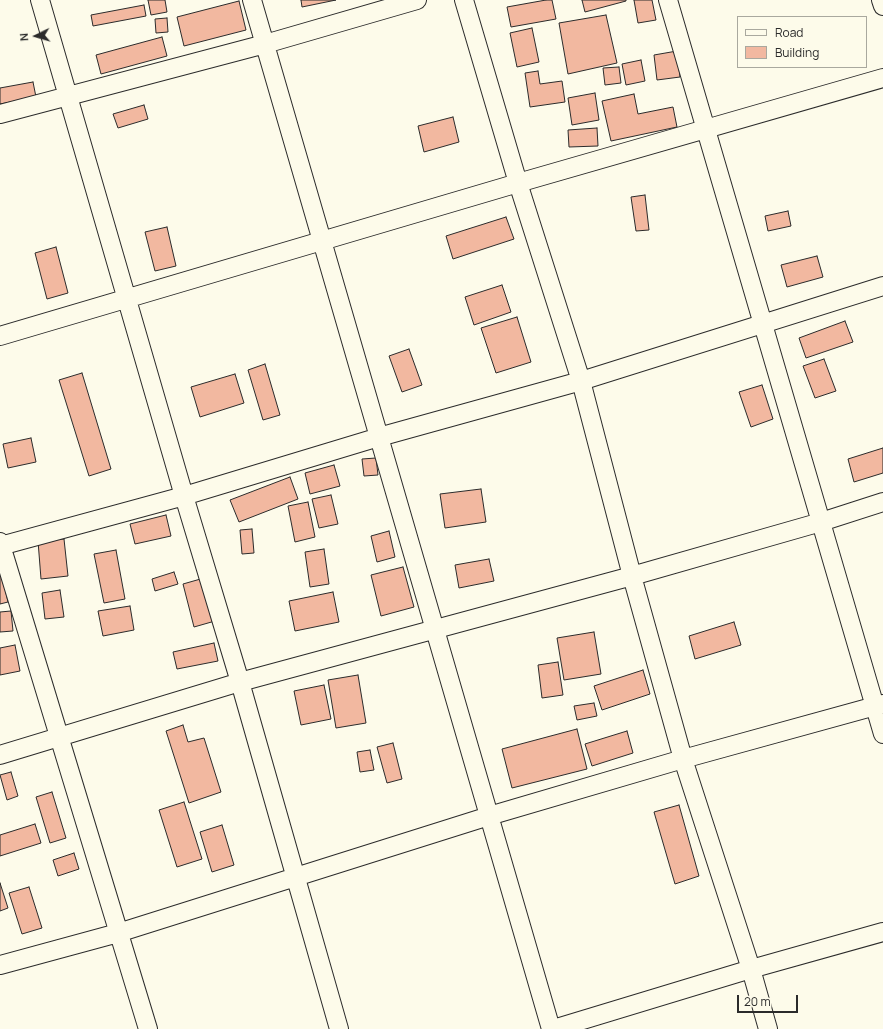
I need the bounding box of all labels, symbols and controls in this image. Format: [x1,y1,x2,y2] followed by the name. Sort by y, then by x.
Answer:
[16,16,56,56] north arrow
[737,16,867,68] legend
[775,24,803,41] text: Road
[16,32,31,42] text: N
[775,44,819,61] text: Building
[739,987,800,1013] scale bar
[744,993,771,1010] text: 20 m

